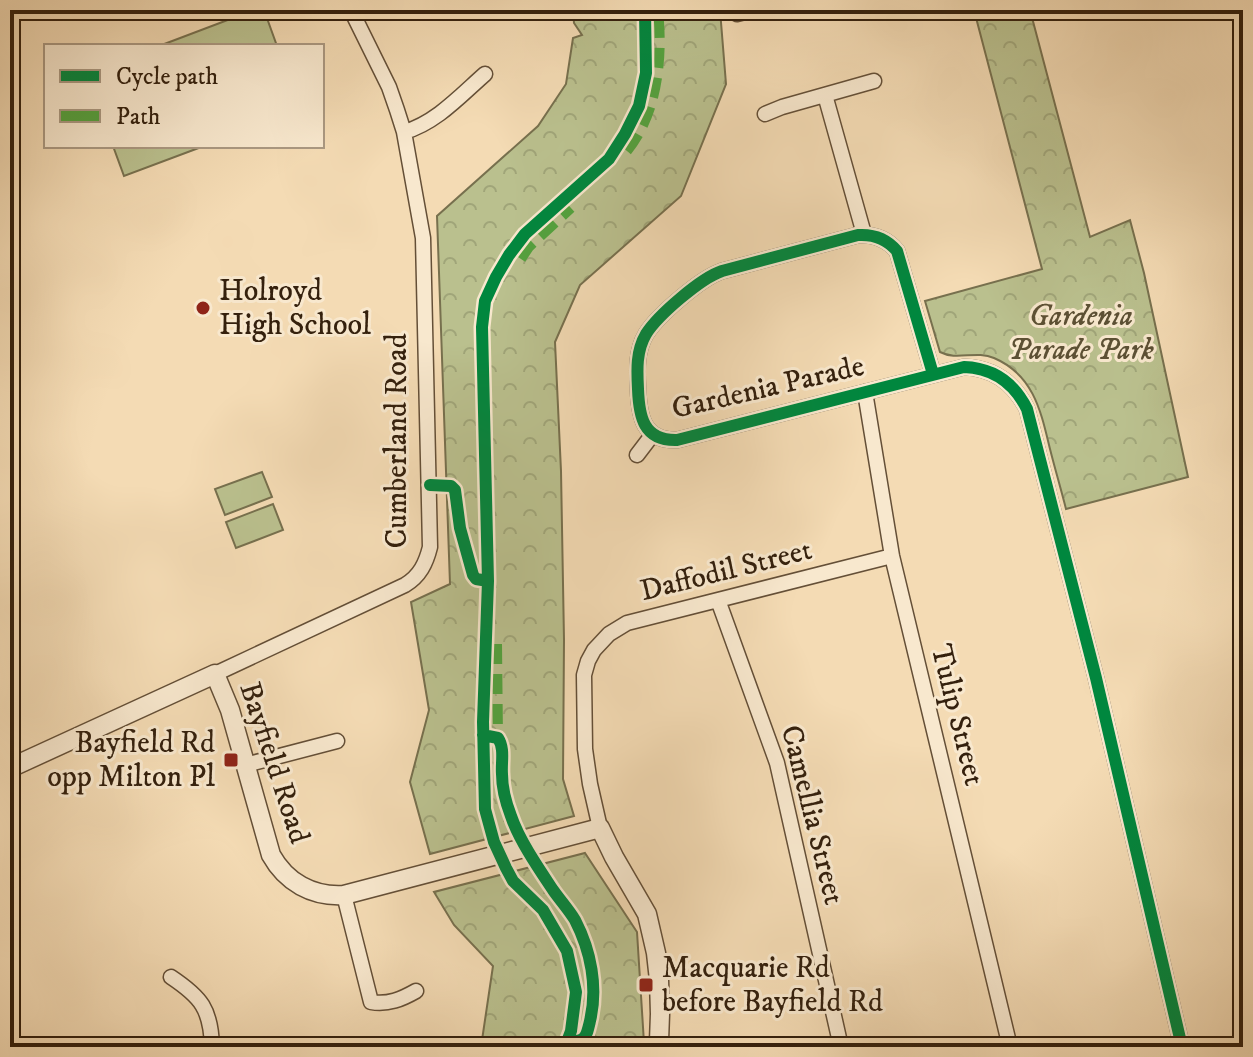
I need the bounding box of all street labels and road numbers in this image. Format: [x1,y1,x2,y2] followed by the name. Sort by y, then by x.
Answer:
[379,333,416,549] street label: Cumberland Road
[668,348,868,428] street label: Gardenia Parade
[636,532,816,610] street label: Daffodil Street
[922,641,992,789] street label: Tulip Street
[230,678,318,848] street label: Bayfield Road
[772,722,852,908] street label: Camellia Street

